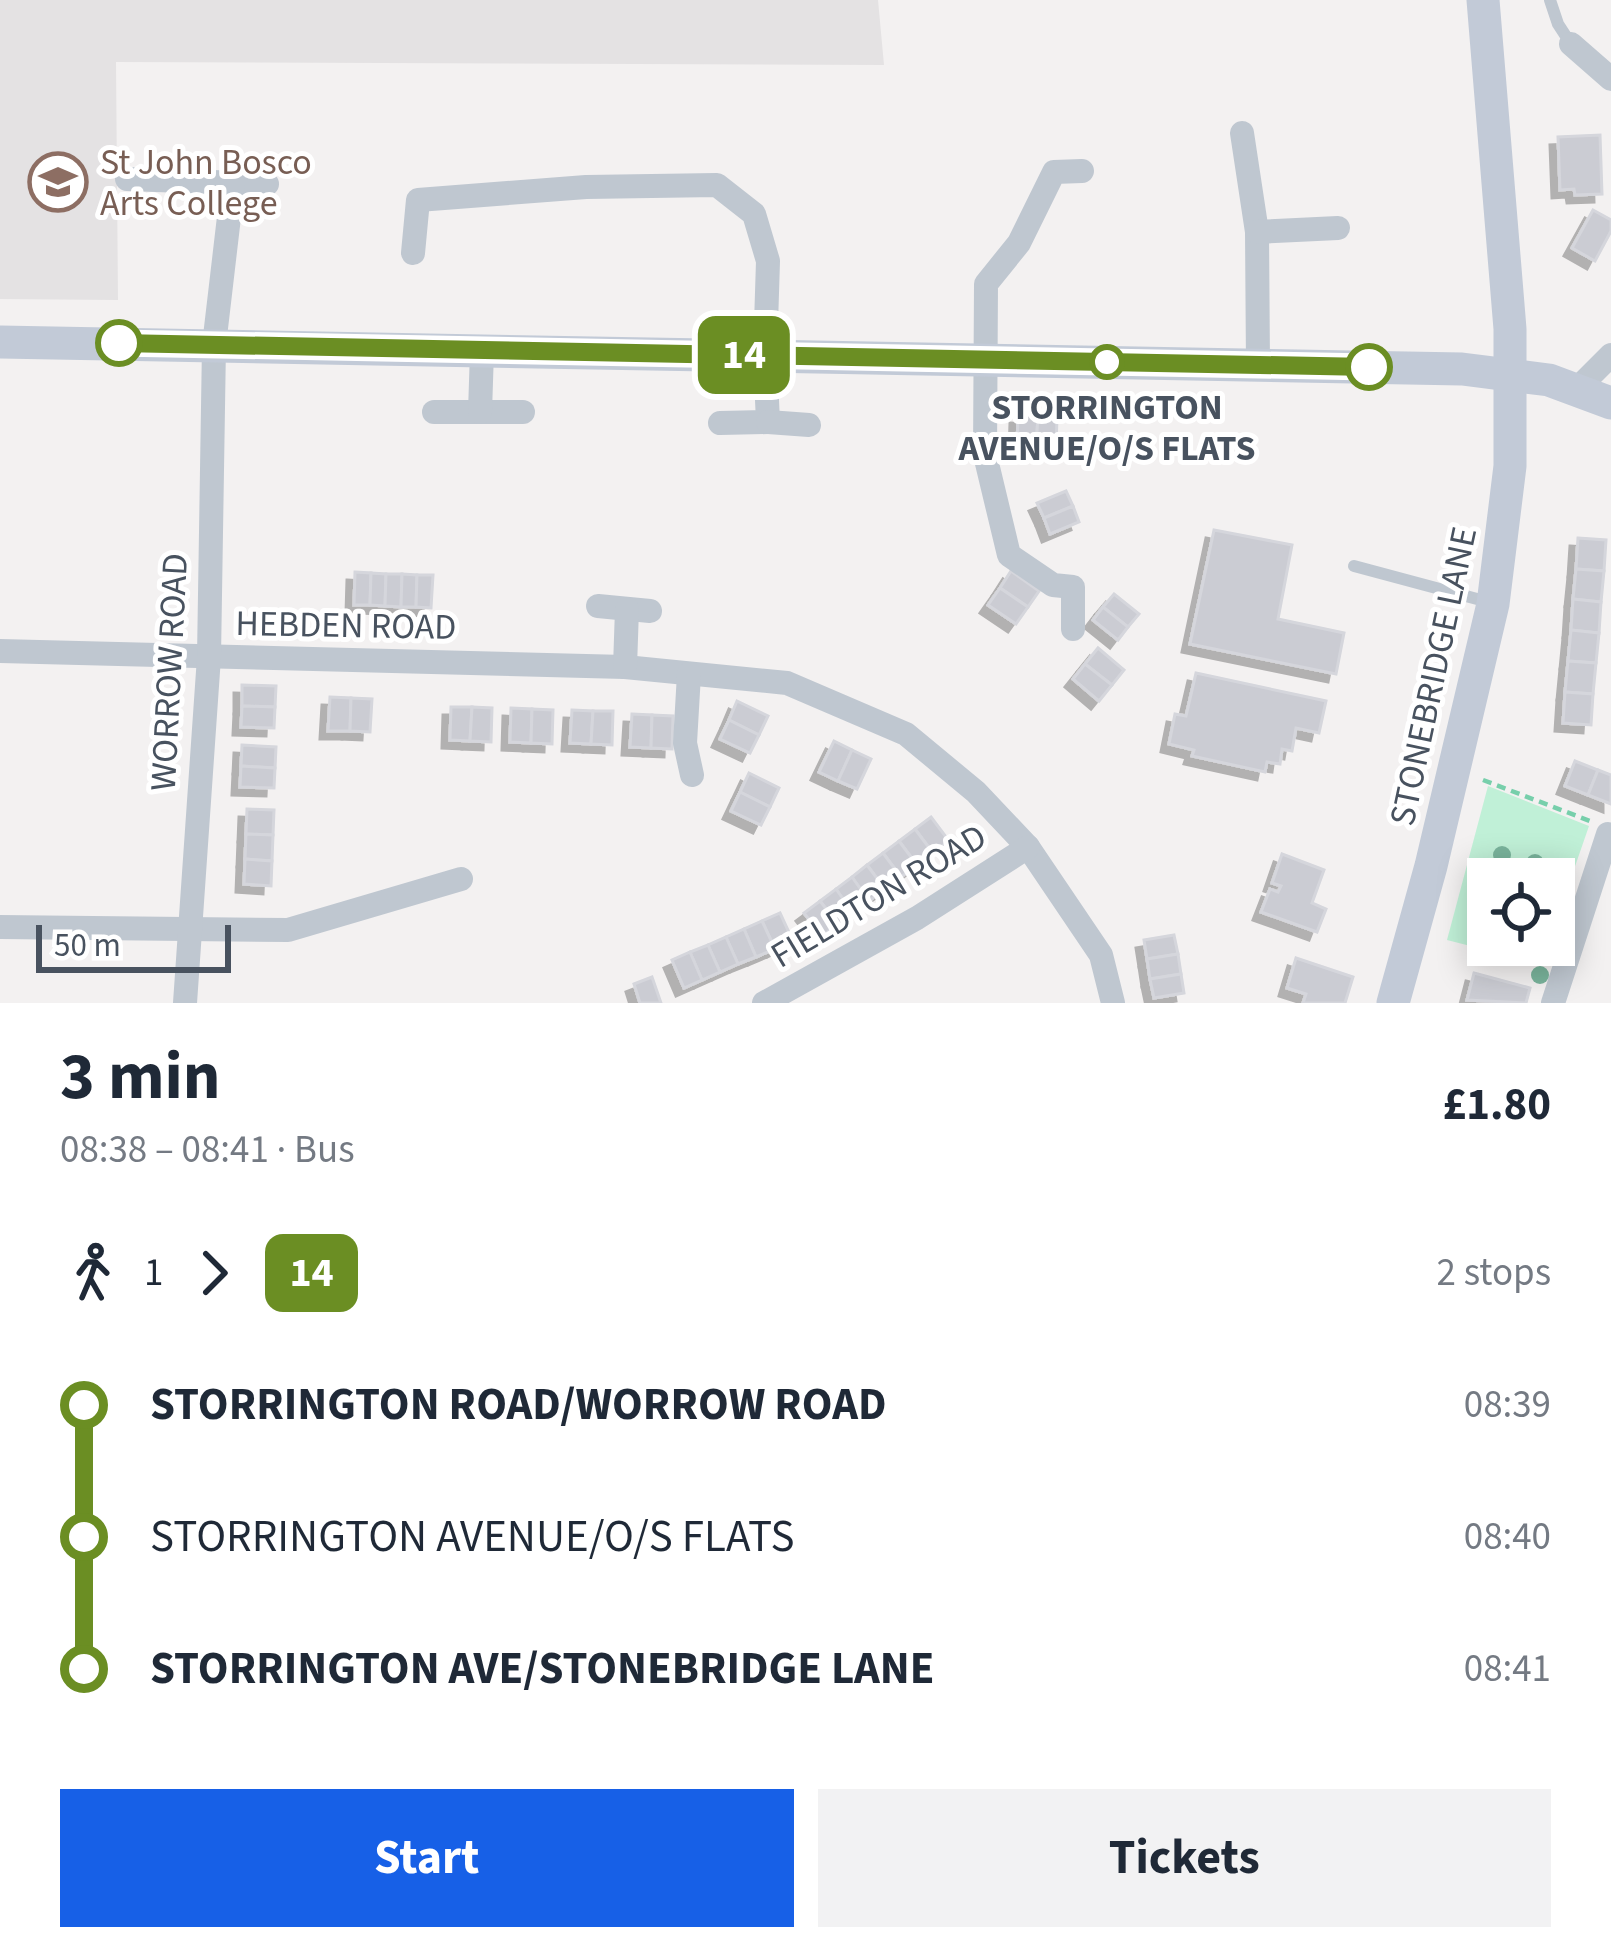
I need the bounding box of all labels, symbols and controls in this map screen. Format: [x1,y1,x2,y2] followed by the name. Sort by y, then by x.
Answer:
[100,137,312,229] place label: St John Bosco Arts College
[27,151,89,213] school or university icon: St John Bosco Arts College
[690,316,798,394] line badge: 14
[97,321,141,365] unlabelled marker
[722,325,766,385] text: 14
[1347,345,1391,389] unlabelled marker
[1091,346,1123,378] marker: STORRINGTON AVENUE/O/S FLATS
[957,382,1256,474] place label: STORRINGTON AVENUE/O/S FLATS
[1377,522,1490,830] street label: STONEBRIDGE LANE
[138,552,201,792] street label: WORROW ROAD
[235,598,457,653] street label: HEBDEN ROAD
[761,812,996,981] street label: FIELDTON ROAD
[1467,858,1575,966] map controls
[1467,858,1575,966] button: locate
[36,919,231,972] scale bar
[54,922,121,969] text: 50 m
[60,1030,221,1124] text: 3 min
[1442,1073,1551,1137] text: £1.80
[60,1122,355,1178] text: 08:38 – 08:41 · Bus
[60,1240,126,1306] icon: walk
[181,1240,247,1306] icon: forward
[289,1243,334,1303] text: 14
[144,1245,163,1301] text: 1
[1437,1245,1551,1301] text: 2 stops
[150,1373,887,1437] text: STORRINGTON ROAD/WORROW ROAD
[1464,1377,1551,1433] text: 08:39
[150,1505,794,1569] text: STORRINGTON AVENUE/O/S FLATS
[1464,1509,1551,1565] text: 08:40
[150,1637,934,1701] text: STORRINGTON AVE/STONEBRIDGE LANE
[1464,1641,1551,1697] text: 08:41
[60,1789,794,1927] button: Start
[818,1789,1551,1927] button: Tickets

